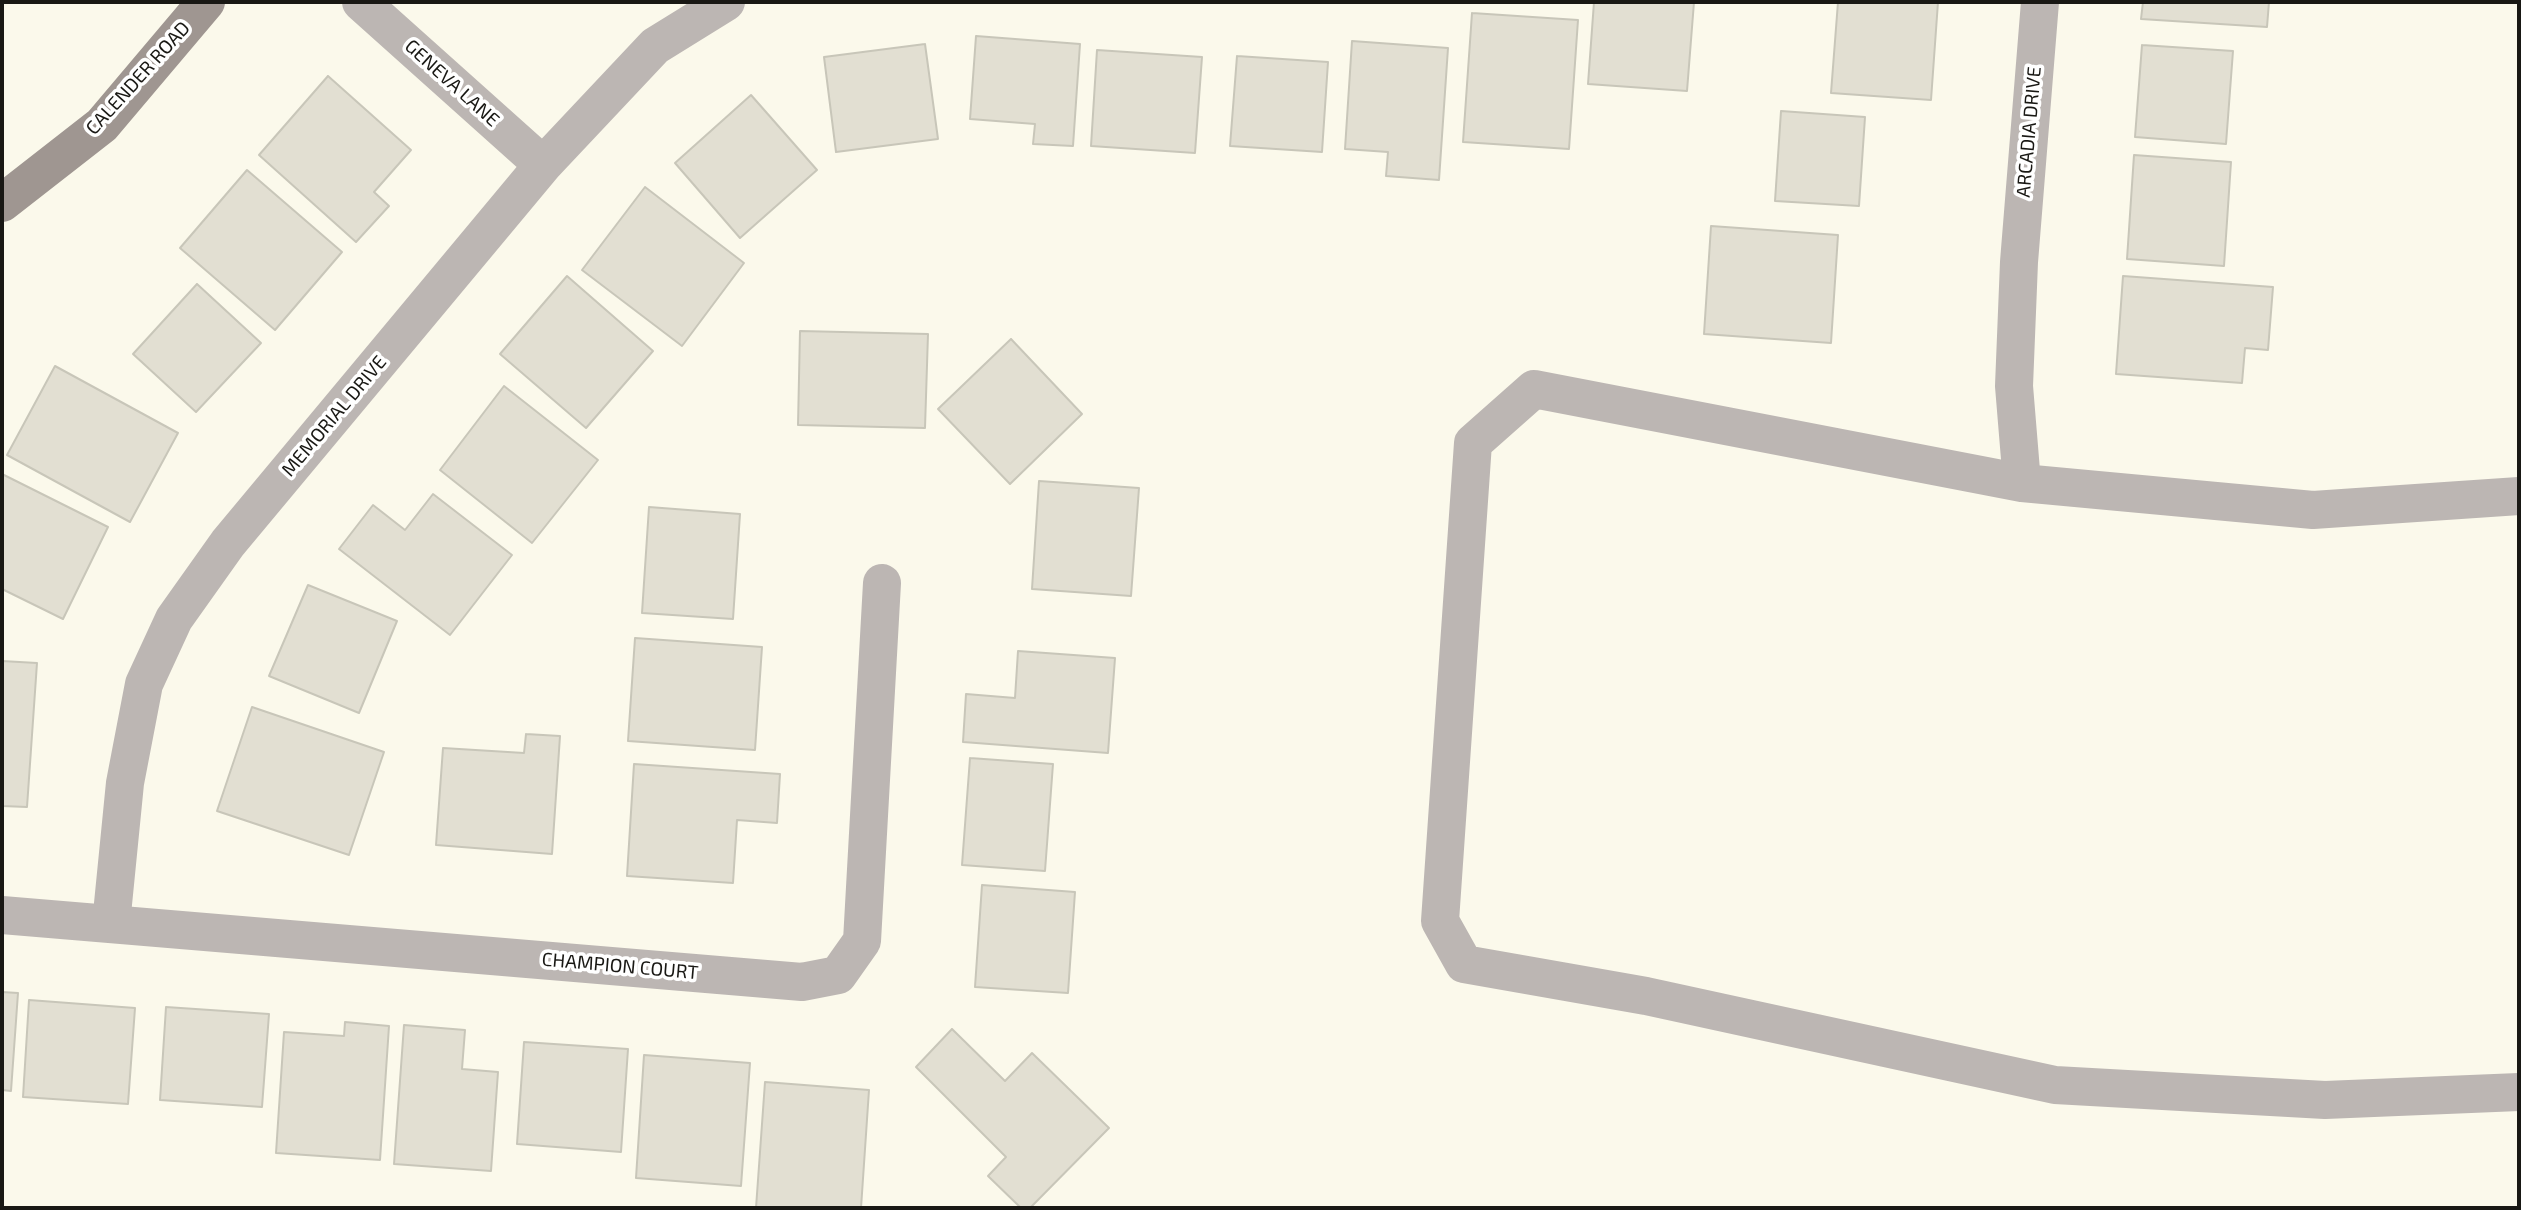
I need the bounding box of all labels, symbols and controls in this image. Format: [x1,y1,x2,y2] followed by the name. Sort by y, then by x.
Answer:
[81,17,195,139] street label: CALENDER ROAD
[400,35,504,131] street label: GENEVA LANE
[2012,66,2046,198] street label: ARCADIA DRIVE
[277,351,391,481] street label: MEMORIAL DRIVE
[541,948,699,984] street label: CHAMPION COURT

